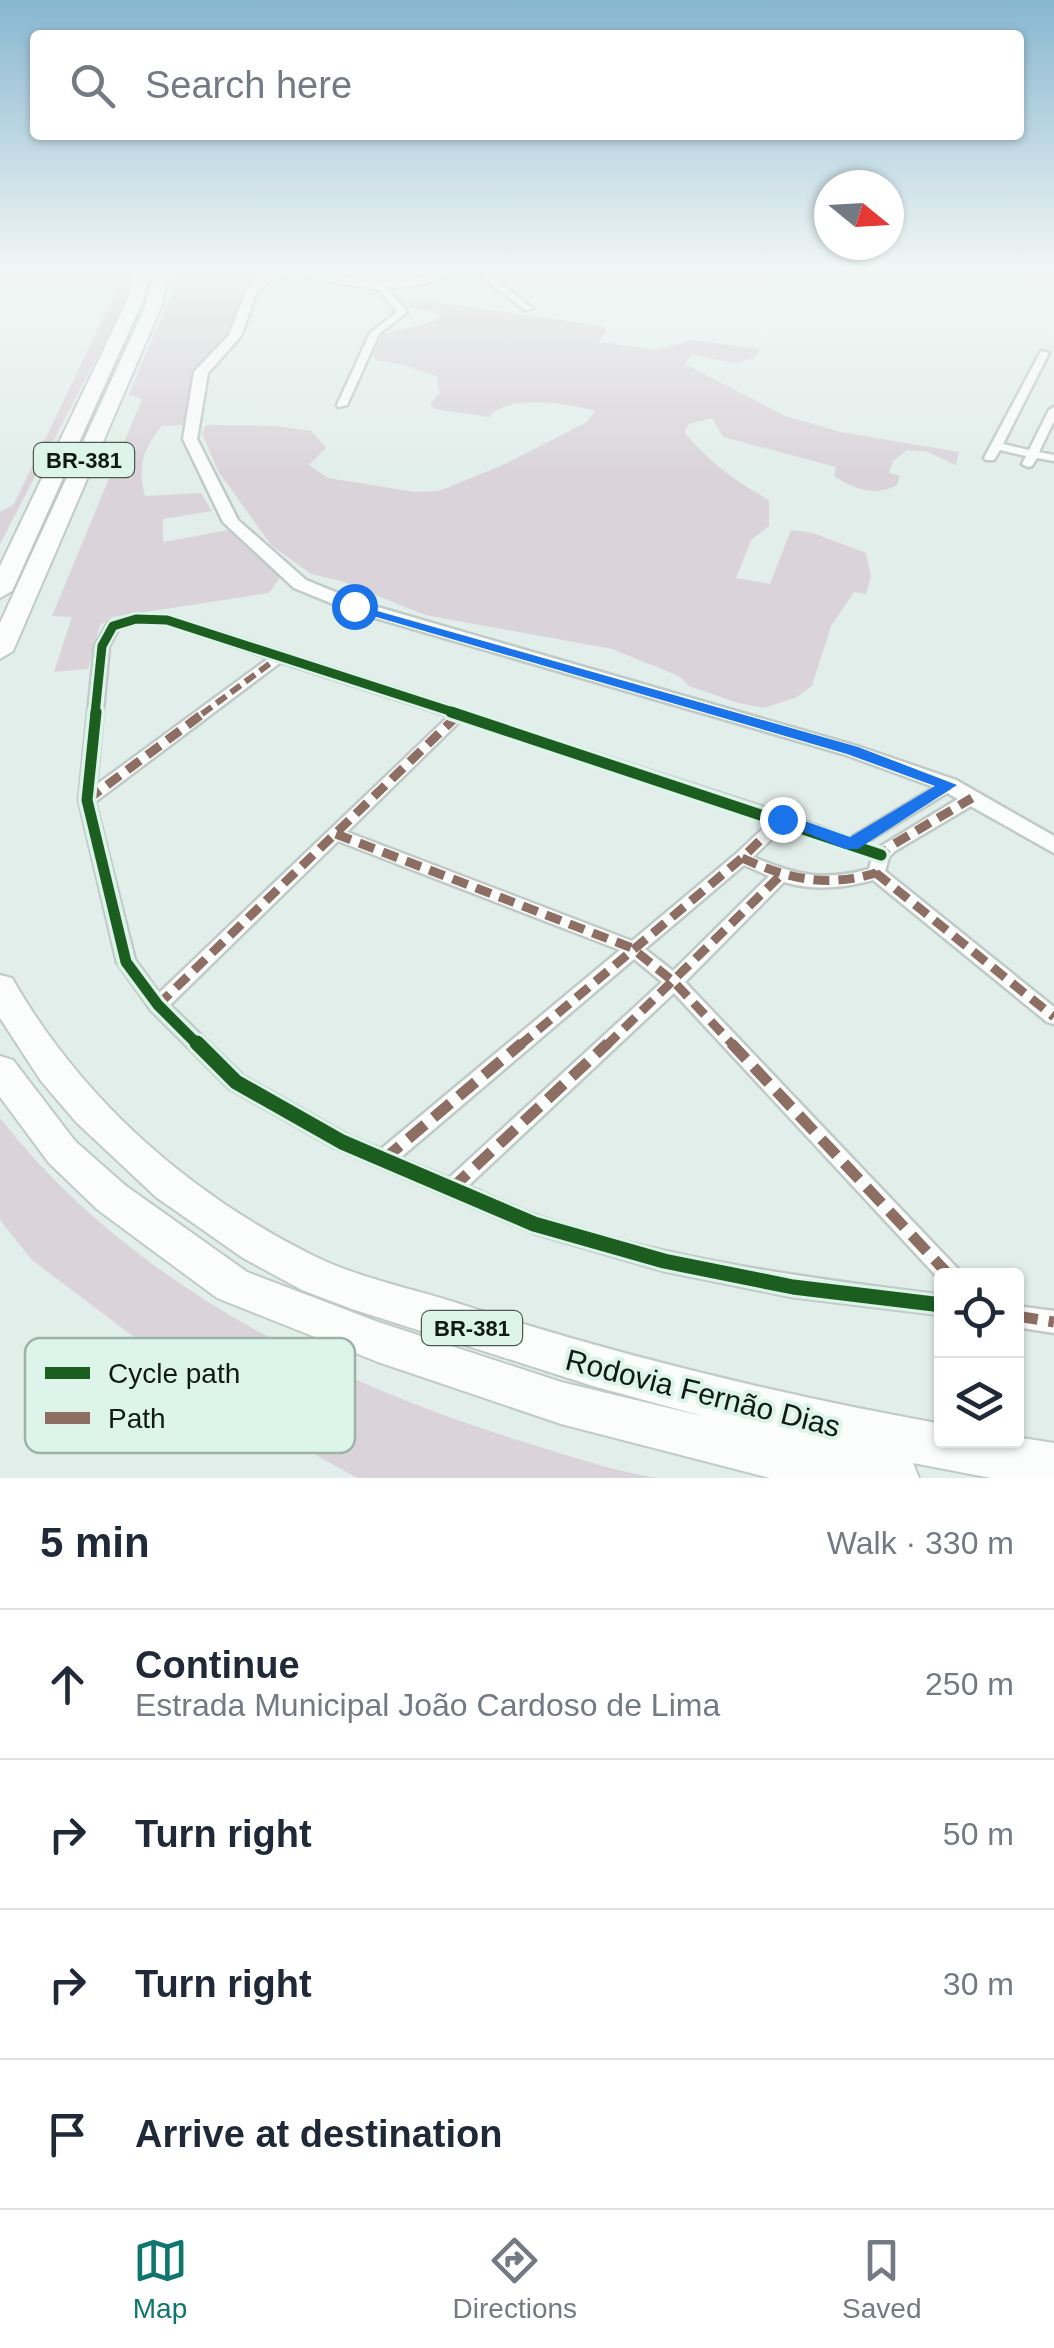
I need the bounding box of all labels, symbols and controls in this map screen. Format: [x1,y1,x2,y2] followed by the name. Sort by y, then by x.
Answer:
[30,30,1024,140] search box
[65,58,120,113] icon: search
[145,64,352,106] text: Search here
[814,170,904,260] north arrow
[34,443,134,477] road number: BR-381
[332,584,378,630] route start
[760,797,806,843] route end
[934,1268,1024,1448] map controls
[934,1268,1024,1358] button: locate
[422,1311,522,1345] road number: BR-381
[25,1338,355,1453] legend
[562,1343,844,1443] street label: Rodovia Fernão Dias
[108,1358,240,1389] text: Cycle path
[934,1358,1024,1448] button: layers
[108,1403,166,1434] text: Path
[40,1519,150,1566] text: 5 min
[827,1525,1014,1561] text: Walk · 330 m
[135,1644,300,1686] text: Continue
[40,1657,95,1712] icon: ahead
[925,1666,1014,1702] text: 250 m
[135,1687,720,1723] text: Estrada Municipal João Cardoso de Lima
[40,1807,95,1862] icon: right
[135,1813,312,1855] text: Turn right
[943,1816,1014,1852] text: 50 m
[40,1957,95,2012] icon: right
[135,1963,312,2005] text: Turn right
[943,1966,1014,2002] text: 30 m
[40,2107,95,2162] icon: arrive
[135,2113,502,2155] text: Arrive at destination
[133,2233,188,2325] tab: Map
[453,2233,577,2325] tab: Directions
[842,2233,921,2325] tab: Saved

